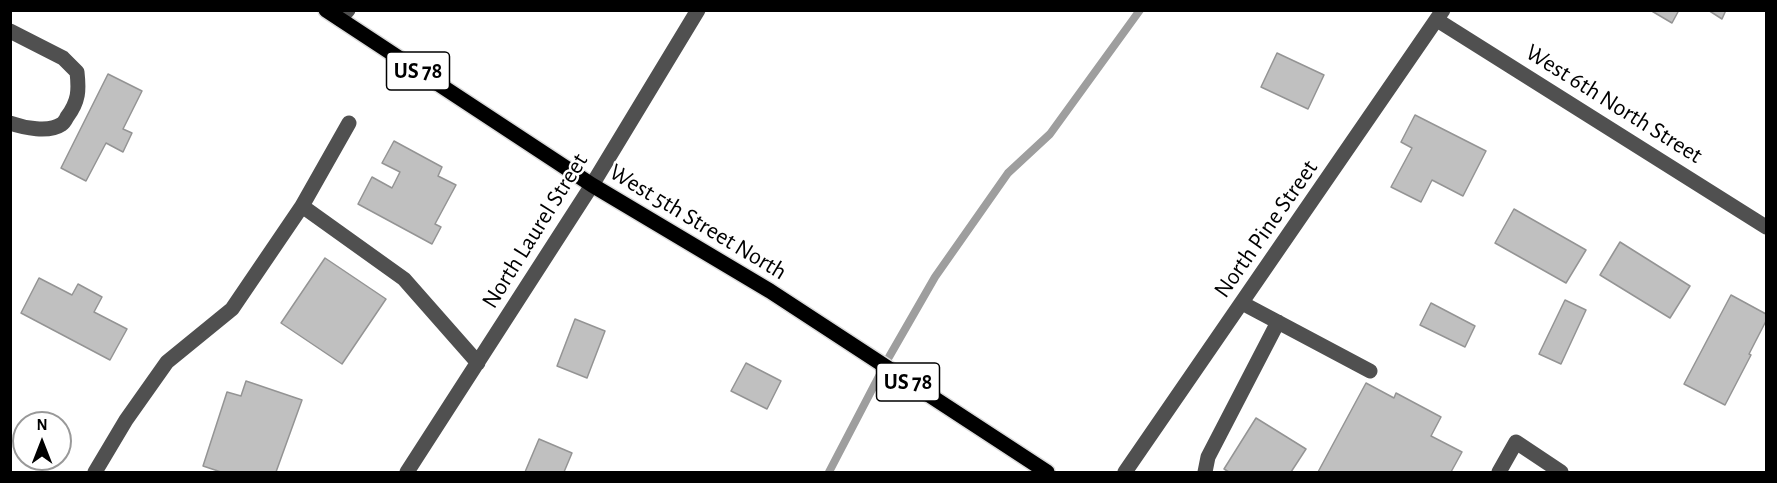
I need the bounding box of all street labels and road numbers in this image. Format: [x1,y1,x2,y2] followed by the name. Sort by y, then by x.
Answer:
[1520,38,1708,170] street label: West 6th North Street
[386,52,450,90] road number: US 78
[476,148,594,314] street label: North Laurel Street
[1208,155,1324,303] street label: North Pine Street
[604,158,792,286] street label: West 5th Street North
[876,363,940,401] road number: US 78

